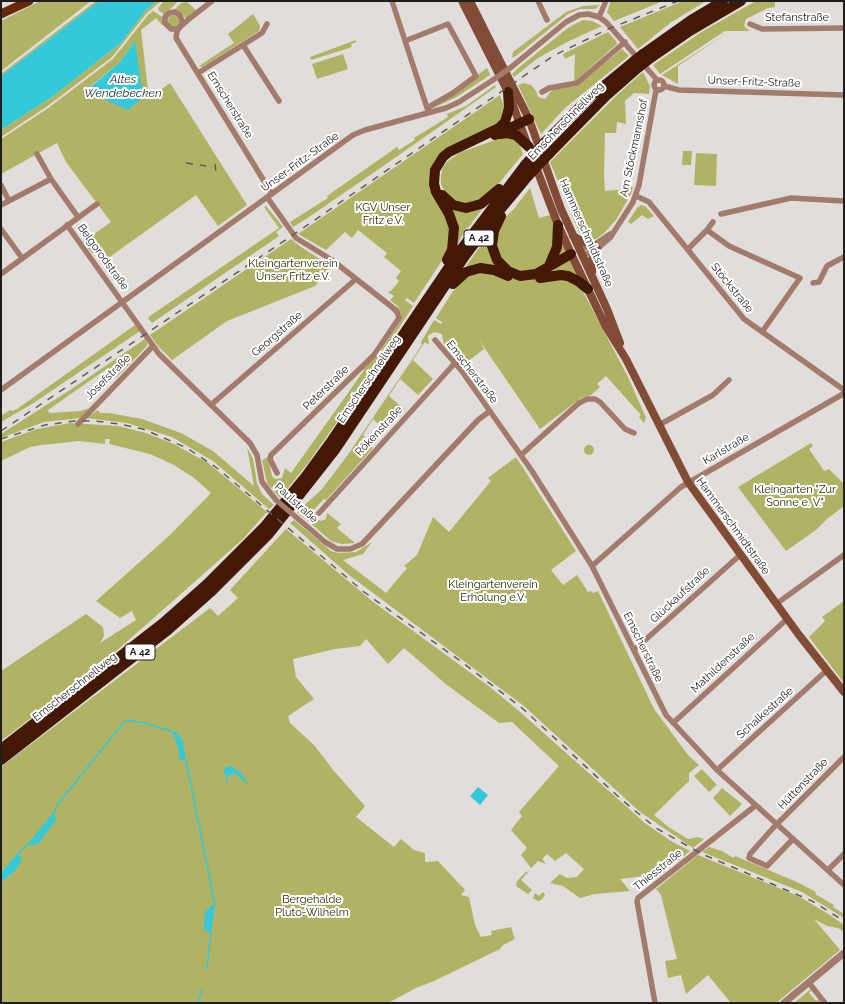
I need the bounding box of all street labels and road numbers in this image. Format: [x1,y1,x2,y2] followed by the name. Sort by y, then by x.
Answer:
[765,11,829,25] street label: Stefanstraße
[204,69,256,141] street label: Emscherstraße
[707,74,801,90] street label: Unser-Fritz-Straße
[525,79,607,163] street label: Emscherschnellweg
[617,98,651,198] street label: Am Stöckmannshof
[259,129,341,195] street label: Unser-Fritz-Straße
[556,177,616,289] street label: Hammerschmidtstraße
[75,221,131,293] street label: Belgorodstraße
[464,230,494,246] road number: A 42
[708,261,756,315] street label: Stöckstraße
[249,308,305,360] street label: Georgstraße
[335,333,403,425] street label: Emscherschnellweg
[443,338,501,406] street label: Emscherstraße
[83,352,133,402] street label: Josefstraße
[300,363,352,413] street label: Peterstraße
[353,403,405,459] street label: Rökenstraße
[700,430,752,468] street label: Karlstraße
[693,475,773,577] street label: Hammerschmidtstraße
[272,480,320,526] street label: Paulstraße
[647,564,713,626] street label: Glückaufstraße
[620,610,666,684] street label: Emscherstraße
[688,630,758,696] street label: Mathildenstraße
[125,644,155,660] road number: A 42
[30,650,120,724] street label: Emscherschnellweg
[734,684,796,742] street label: Schalkestraße
[775,756,831,812] street label: Hüttenstraße
[631,846,685,894] street label: Thiesstraße

